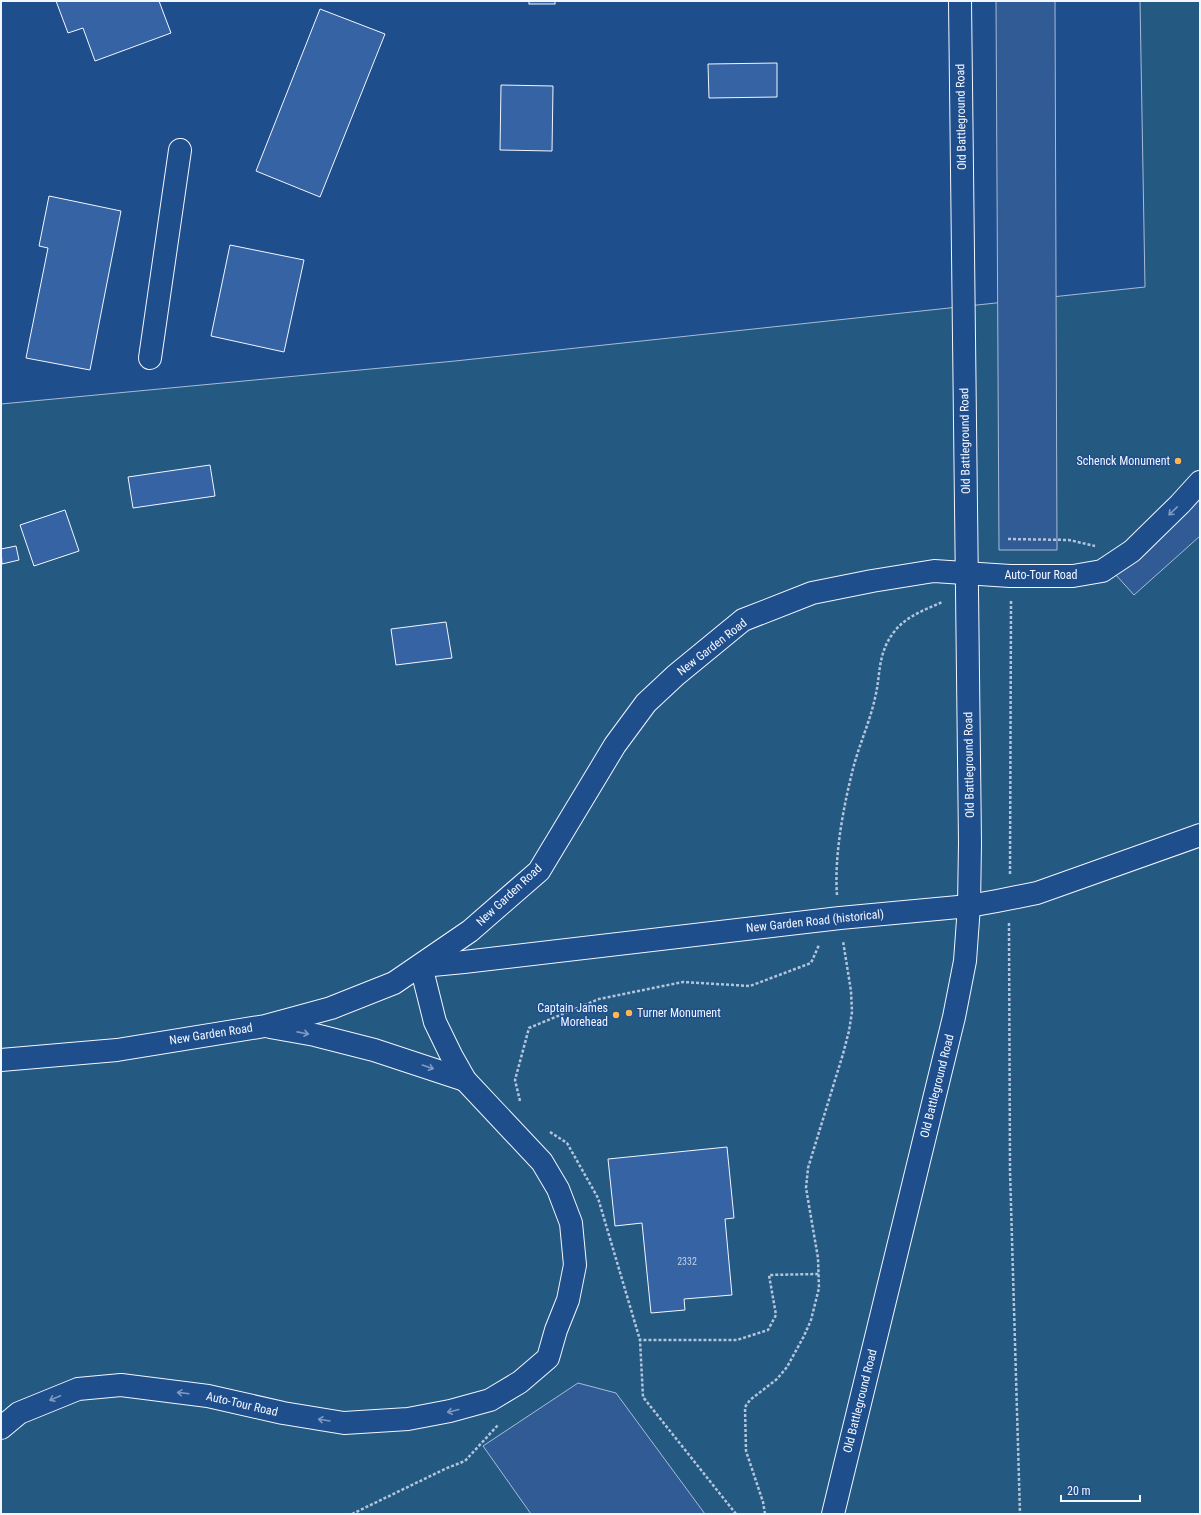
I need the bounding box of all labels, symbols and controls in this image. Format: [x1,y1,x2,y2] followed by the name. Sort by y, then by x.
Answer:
[953,64,969,170] street label: Old Battleground Road
[957,388,973,494] street label: Old Battleground Road
[1077,454,1170,468] place label: Schenck Monument
[1173,456,1183,466] marker: Schenck Monument
[1168,506,1178,516] one-way arrow
[1004,568,1078,582] street label: Auto-Tour Road
[675,616,750,678] street label: New Garden Road
[961,712,977,818] street label: Old Battleground Road
[473,861,545,929] street label: New Garden Road
[745,907,885,935] street label: New Garden Road (historical)
[537,1001,608,1029] place label: Captain James Morehead
[637,1006,721,1020] place label: Turner Monument
[624,1008,634,1018] marker: Turner Monument
[611,1010,621,1020] marker: Captain James Morehead
[168,1020,254,1048] street label: New Garden Road
[296,1029,309,1037] one-way arrow
[917,1033,957,1139] street label: Old Battleground Road
[422,1064,434,1072] one-way arrow
[677,1256,697,1267] house number: 2332
[840,1348,880,1454] street label: Old Battleground Road
[177,1389,190,1396] one-way arrow
[205,1389,279,1419] street label: Auto-Tour Road
[50,1395,62,1402] one-way arrow
[446,1407,459,1415] one-way arrow
[318,1416,331,1424] one-way arrow
[1061,1477,1140,1503] scale bar
[1067,1484,1091,1498] text: 20 m

